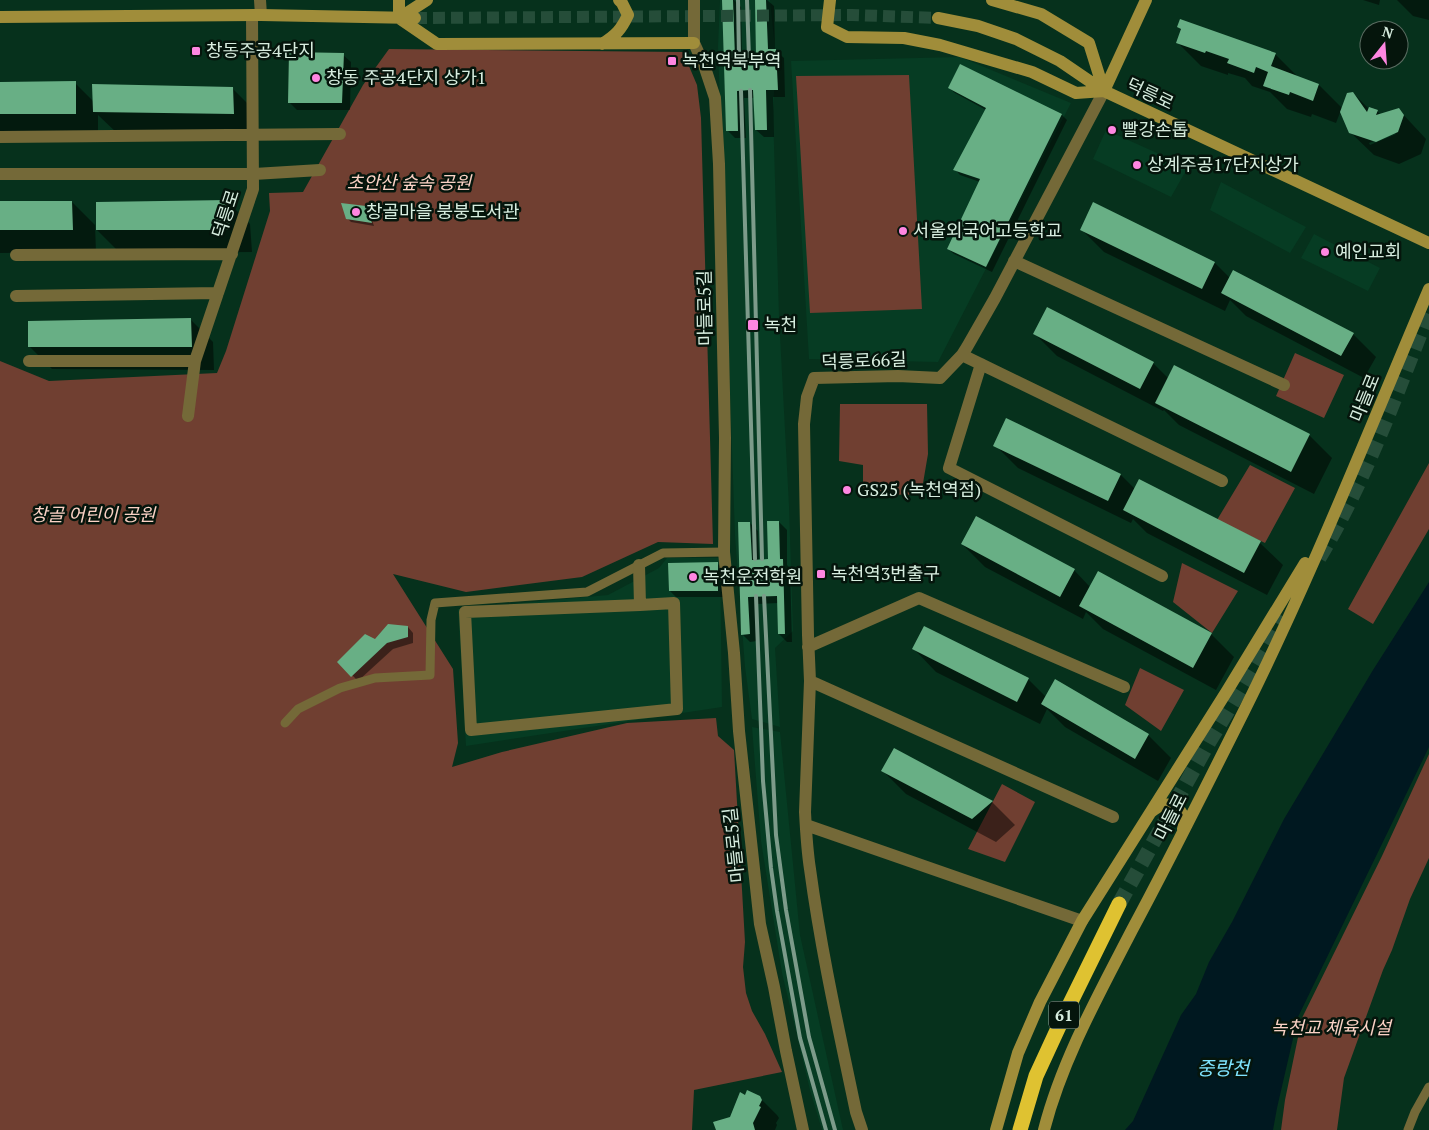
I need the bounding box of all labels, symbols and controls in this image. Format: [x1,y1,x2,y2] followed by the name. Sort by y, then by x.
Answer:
[1359,20,1409,70] north arrow
[1380,21,1396,43] text: N
[206,38,315,62] place label: 창동주공4단지
[190,45,202,57] marker: 창동주공4단지
[682,48,781,72] place label: 녹천역북부역
[666,55,678,67] marker: 녹천역북부역
[326,65,486,89] place label: 창동 주공4단지 상가1
[310,72,322,84] marker: 창동 주공4단지 상가1
[1123,72,1178,114] street label: 덕릉로
[1122,117,1188,141] place label: 빨강손톱
[1106,124,1118,136] marker: 빨강손톱
[1147,152,1299,176] place label: 상계주공17단지상가
[1131,159,1143,171] marker: 상계주공17단지상가
[347,170,473,194] park label: 초안산 숲속 공원
[206,186,244,241] street label: 덕릉로
[366,199,520,223] place label: 창골마을 붕붕도서관
[350,206,362,218] marker: 창골마을 붕붕도서관
[913,218,1062,242] place label: 서울외국어고등학교
[897,225,909,237] marker: 서울외국어고등학교
[1335,239,1401,263] place label: 예인교회
[1319,246,1331,258] marker: 예인교회
[691,270,717,346] street label: 마들로5길
[764,312,797,336] place label: 녹천
[746,318,760,332] marker: 녹천
[821,347,907,373] street label: 덕릉로66길
[1344,370,1385,425] street label: 마들로
[857,477,981,501] place label: GS25 (녹천역점)
[841,484,853,496] marker: GS25 (녹천역점)
[31,502,157,526] park label: 창골 어린이 공원
[831,561,940,585] place label: 녹천역3번출구
[703,564,802,588] place label: 녹천운전학원
[815,568,827,580] marker: 녹천역3번출구
[687,571,699,583] marker: 녹천운전학원
[1148,789,1192,844] street label: 마들로
[717,806,749,884] street label: 마들로5길
[1049,1002,1079,1028] road number: 61
[1271,1015,1394,1039] park label: 녹천교 체육시설
[1197,1055,1251,1080] water label: 중랑천

